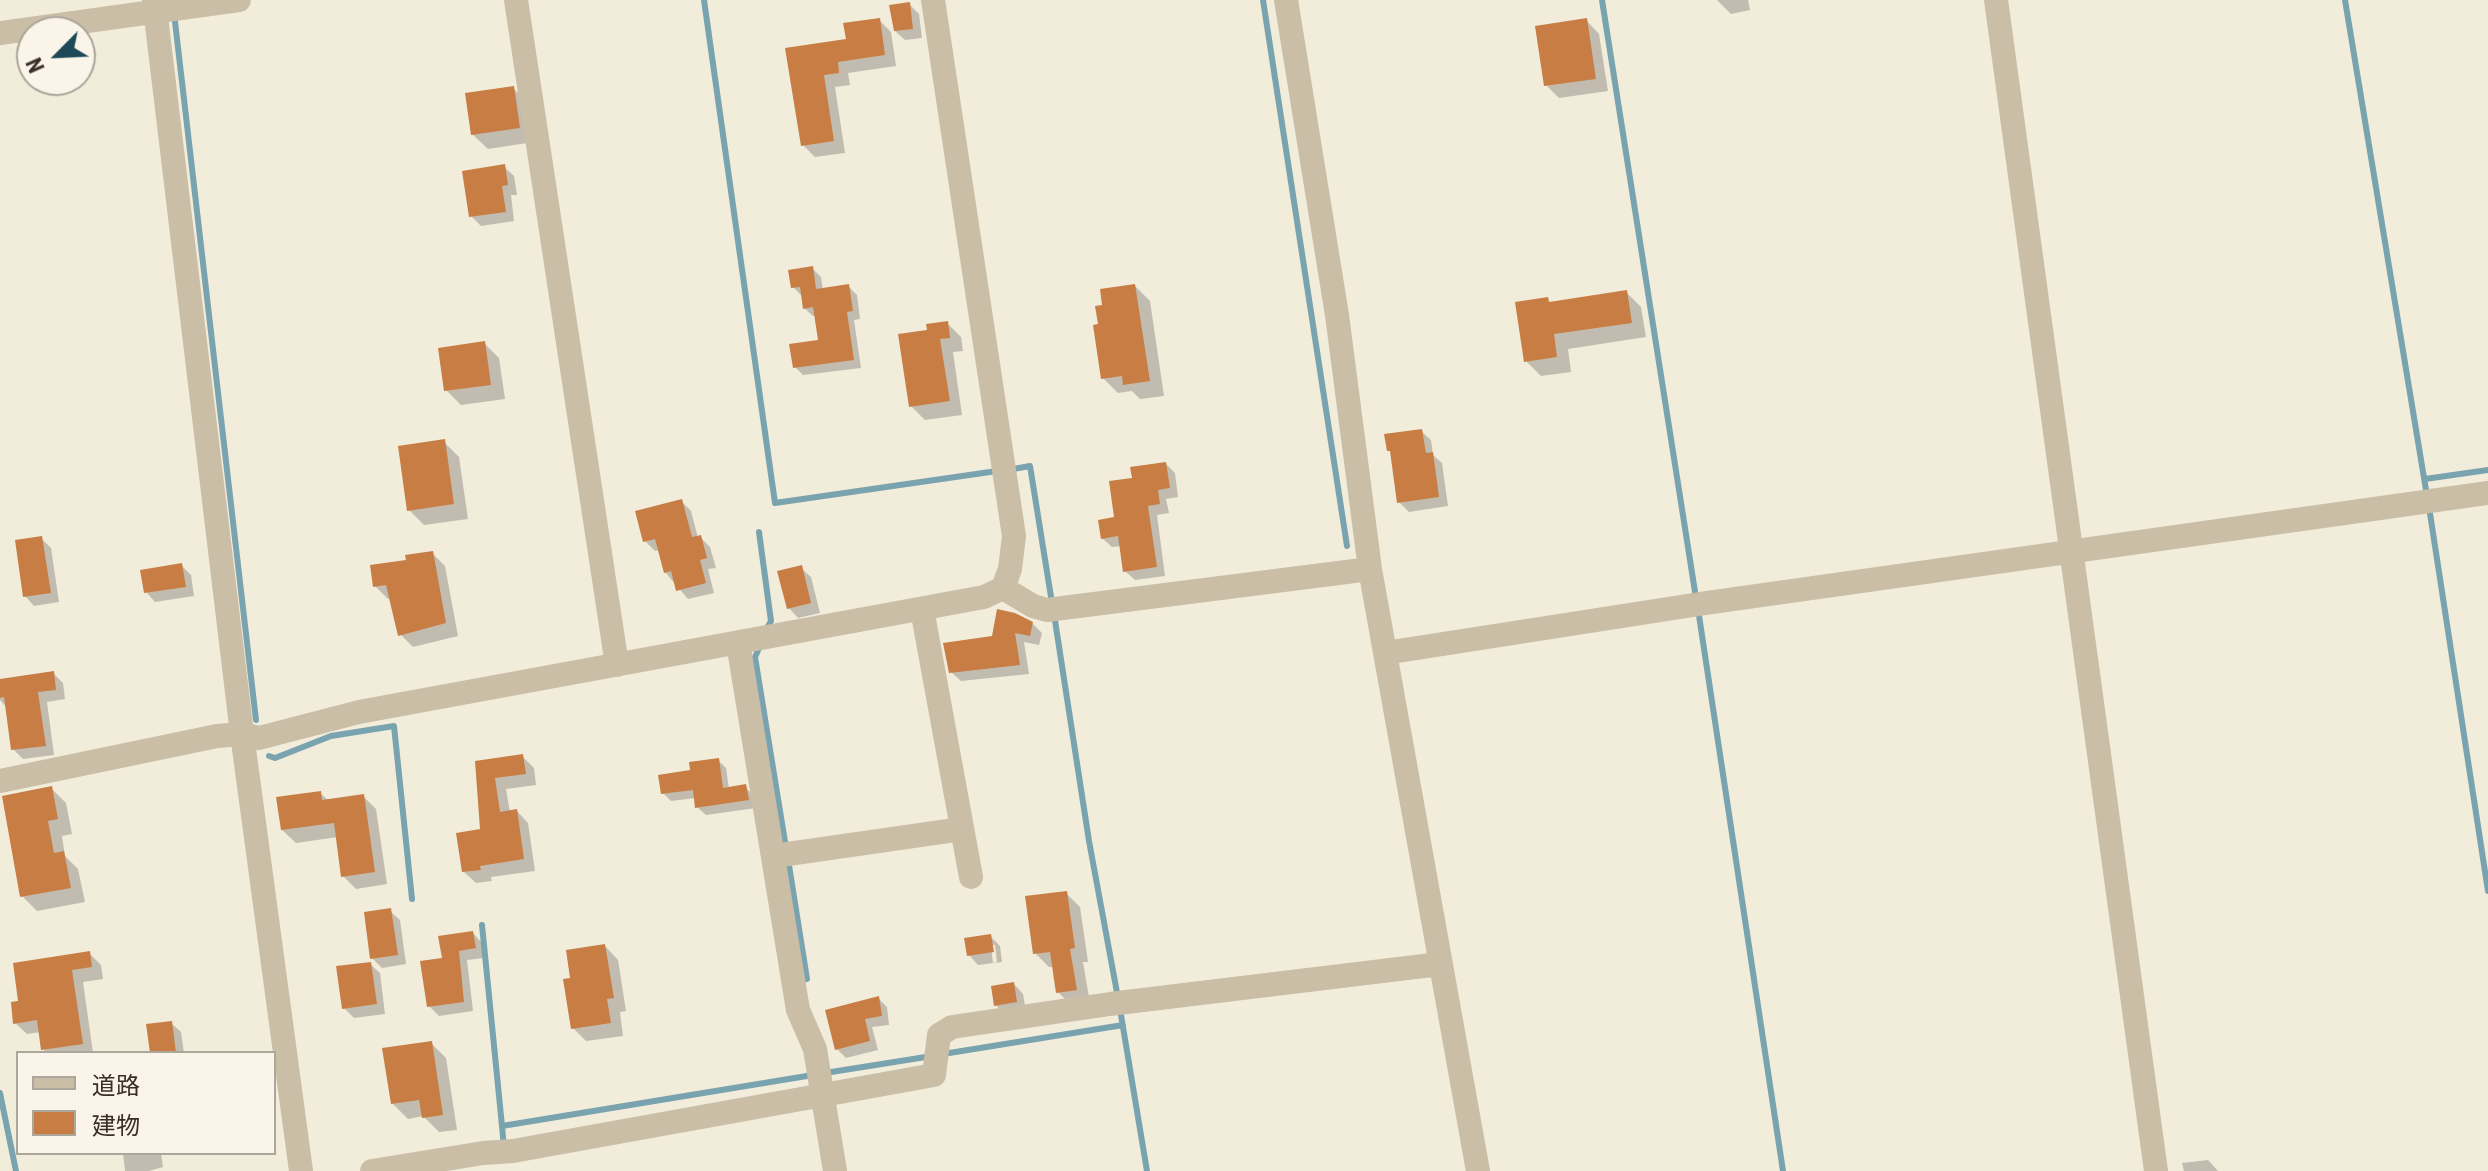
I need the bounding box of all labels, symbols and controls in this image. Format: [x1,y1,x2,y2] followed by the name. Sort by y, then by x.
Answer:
[16,16,96,96] north arrow
[21,54,50,76] text: N
[16,1051,276,1155] legend
[92,1072,140,1100] text: 道路
[92,1112,140,1140] text: 建物

